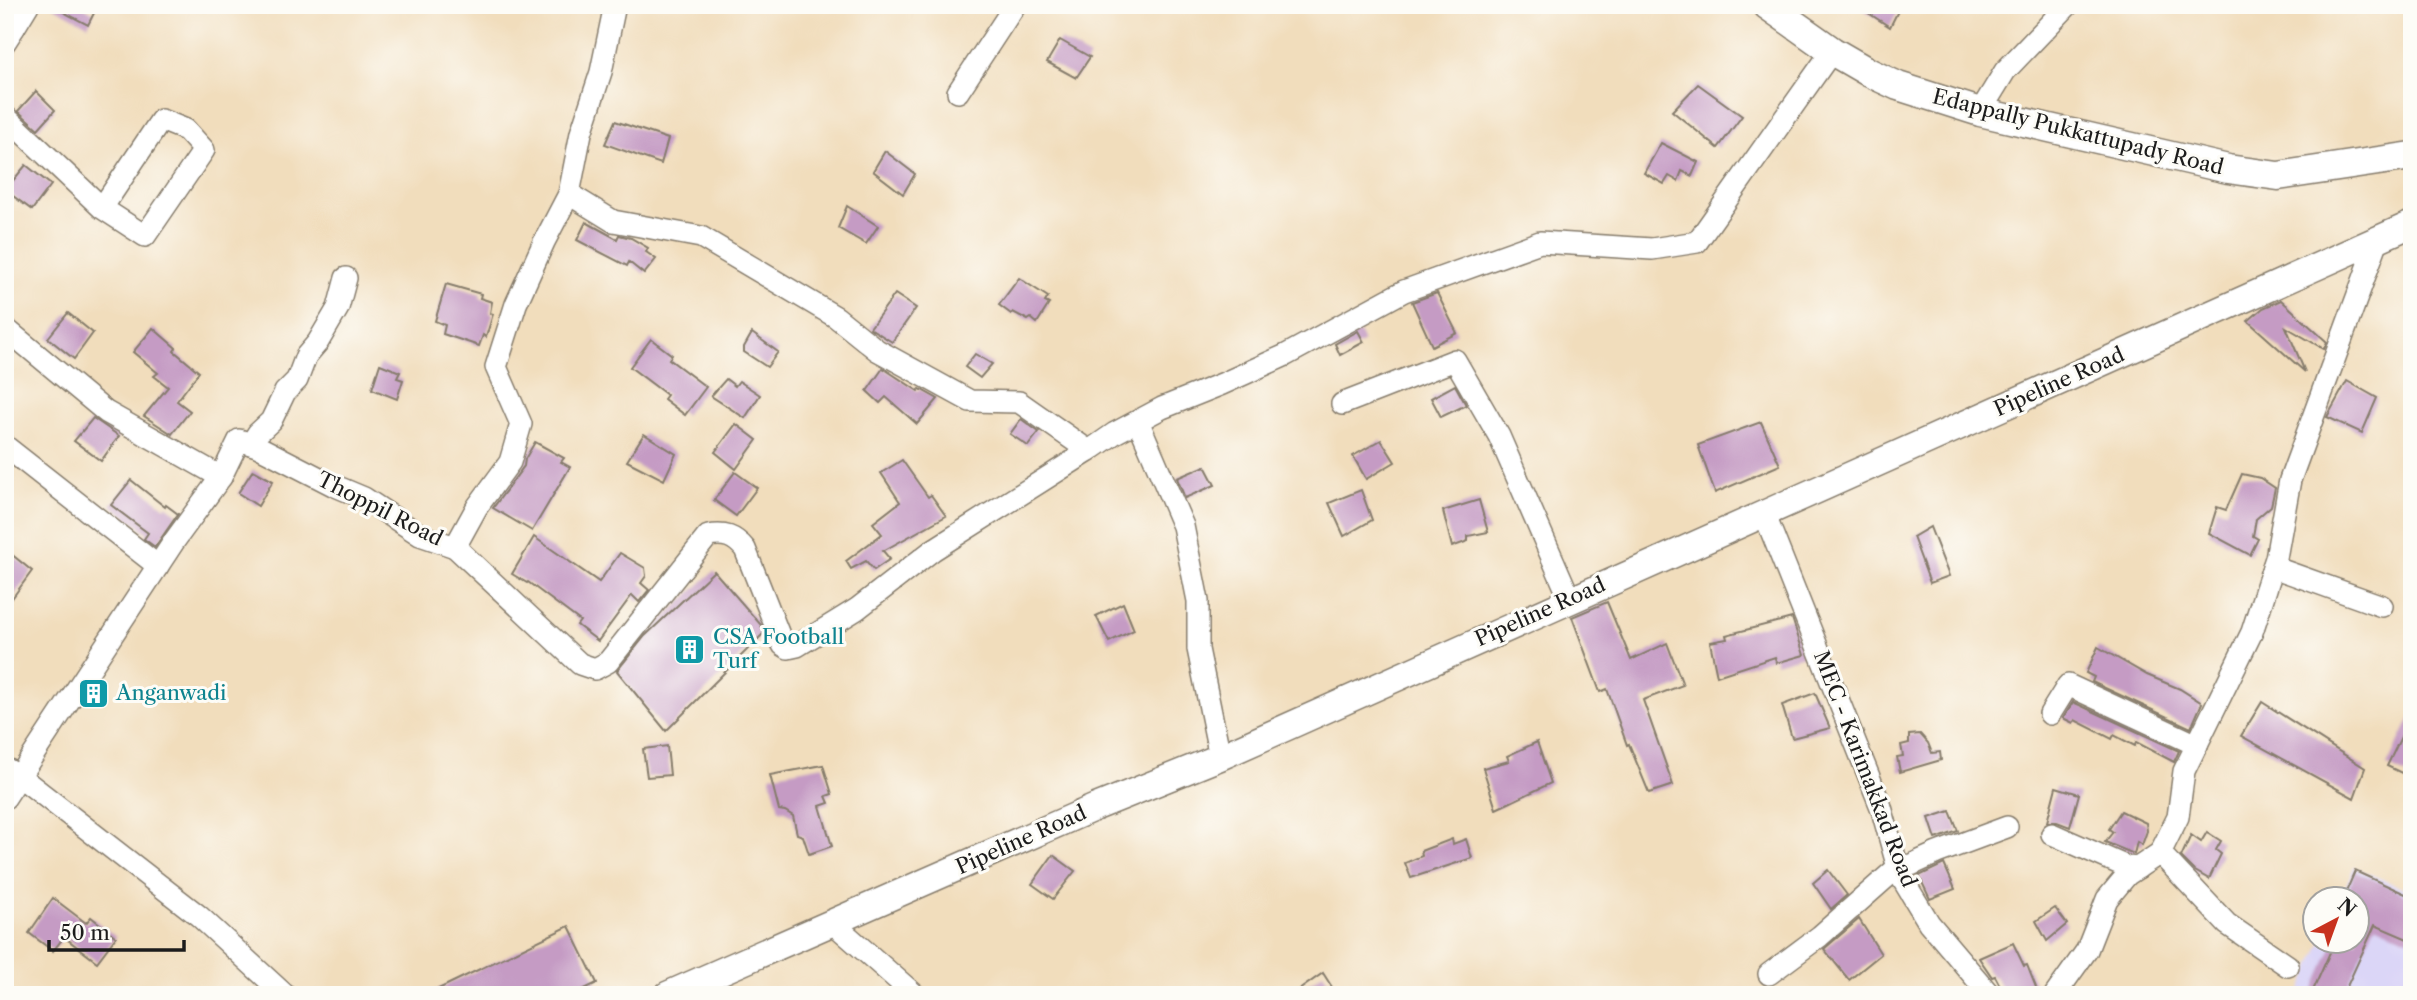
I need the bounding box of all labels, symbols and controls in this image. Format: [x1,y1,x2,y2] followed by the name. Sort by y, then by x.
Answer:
[1930,83,2226,180] street label: Edappally Pukkattupady Road
[1990,342,2128,421] street label: Pipeline Road
[313,466,447,551] street label: Thoppil Road
[1471,572,1609,651] street label: Pipeline Road
[713,624,844,673] place label: CSA Football Turf
[673,632,707,666] building icon: CSA Football Turf
[1809,647,1922,891] street label: MEC - Karimakkad Road
[76,676,110,710] building icon: Anganwadi
[115,680,226,705] place label: Anganwadi
[952,800,1090,879] street label: Pipeline Road
[2302,884,2372,954] north arrow
[2333,893,2361,922] text: N
[49,909,184,953] scale bar
[60,920,110,945] text: 50 m

